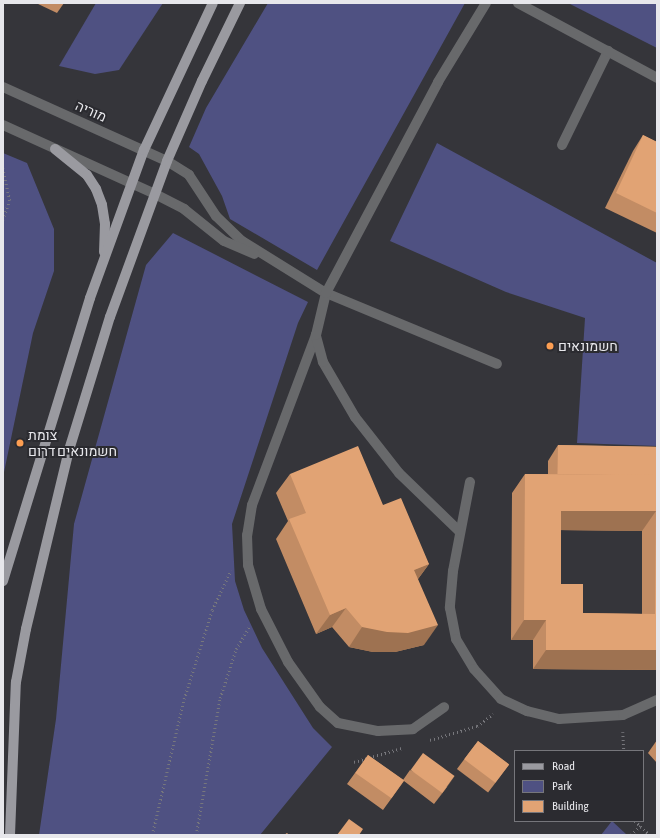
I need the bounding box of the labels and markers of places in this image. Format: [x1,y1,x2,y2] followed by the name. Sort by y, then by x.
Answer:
[558,338,618,354] place label: חשמונאים
[545,341,555,351] marker: חשמונאים
[28,427,117,460] place label: צומת חשמונאים דרום
[15,438,25,448] marker: צומת חשמונאים דרום

